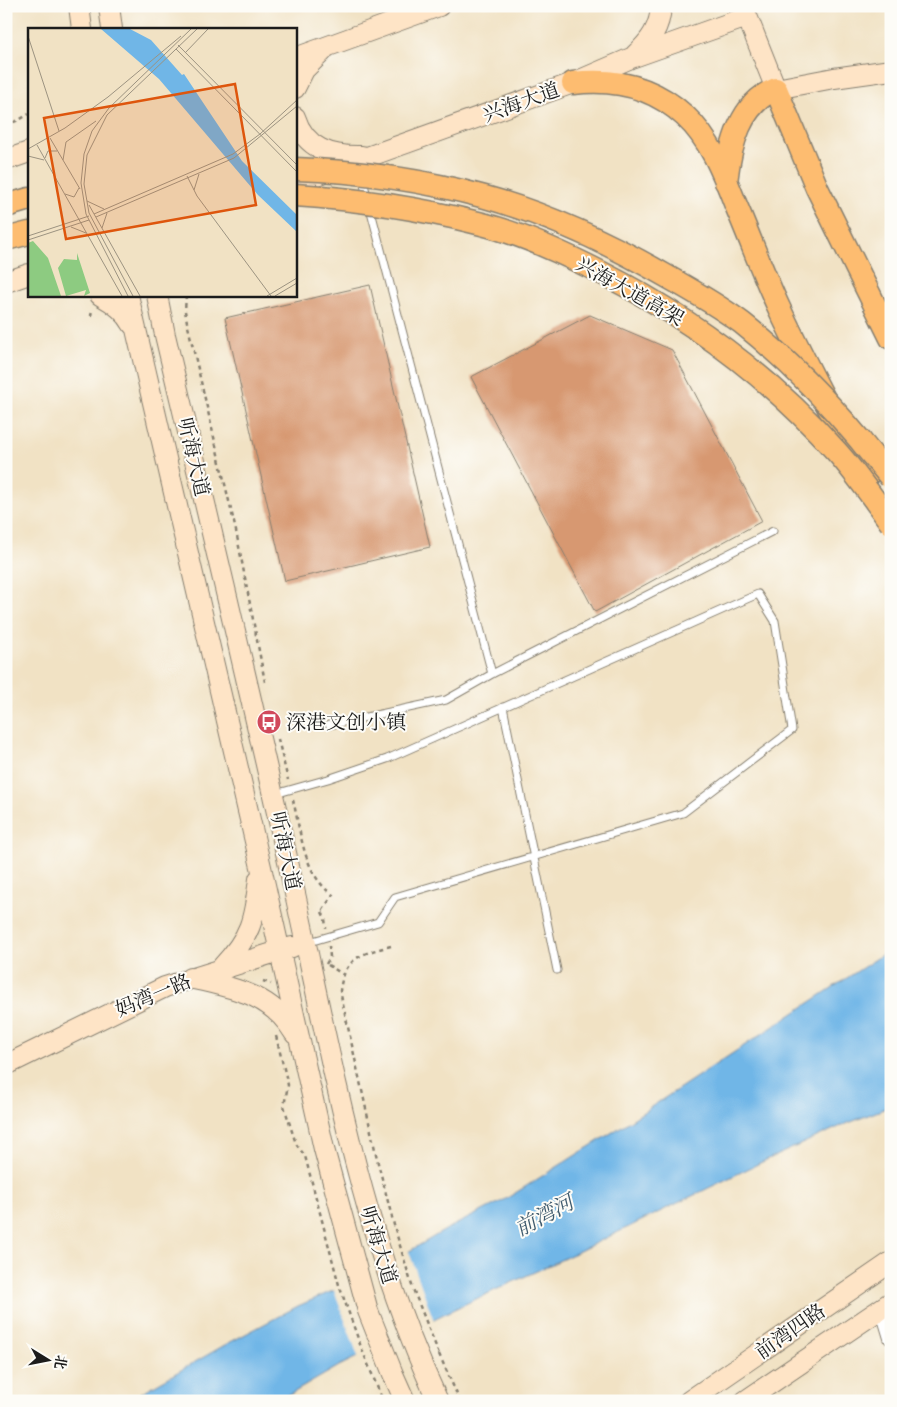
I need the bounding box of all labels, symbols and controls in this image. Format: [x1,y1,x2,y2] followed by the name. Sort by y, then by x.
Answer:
[28,28,296,296] inset map
[479,76,563,128] street label: 兴海大道
[571,251,689,331] street label: 兴海大道高架
[172,415,216,499] street label: 听海大道
[256,709,282,735] bus stop icon: 深港文创小镇
[286,709,406,735] place label: 深港文创小镇
[265,809,307,893] street label: 听海大道
[111,967,195,1023] street label: 妈湾一路
[510,1186,582,1242] water label: 前湾河
[355,1203,403,1287] street label: 听海大道
[750,1297,830,1365] street label: 前湾四路
[22,1334,72,1384] north arrow
[51,1354,71,1371] text: 北

